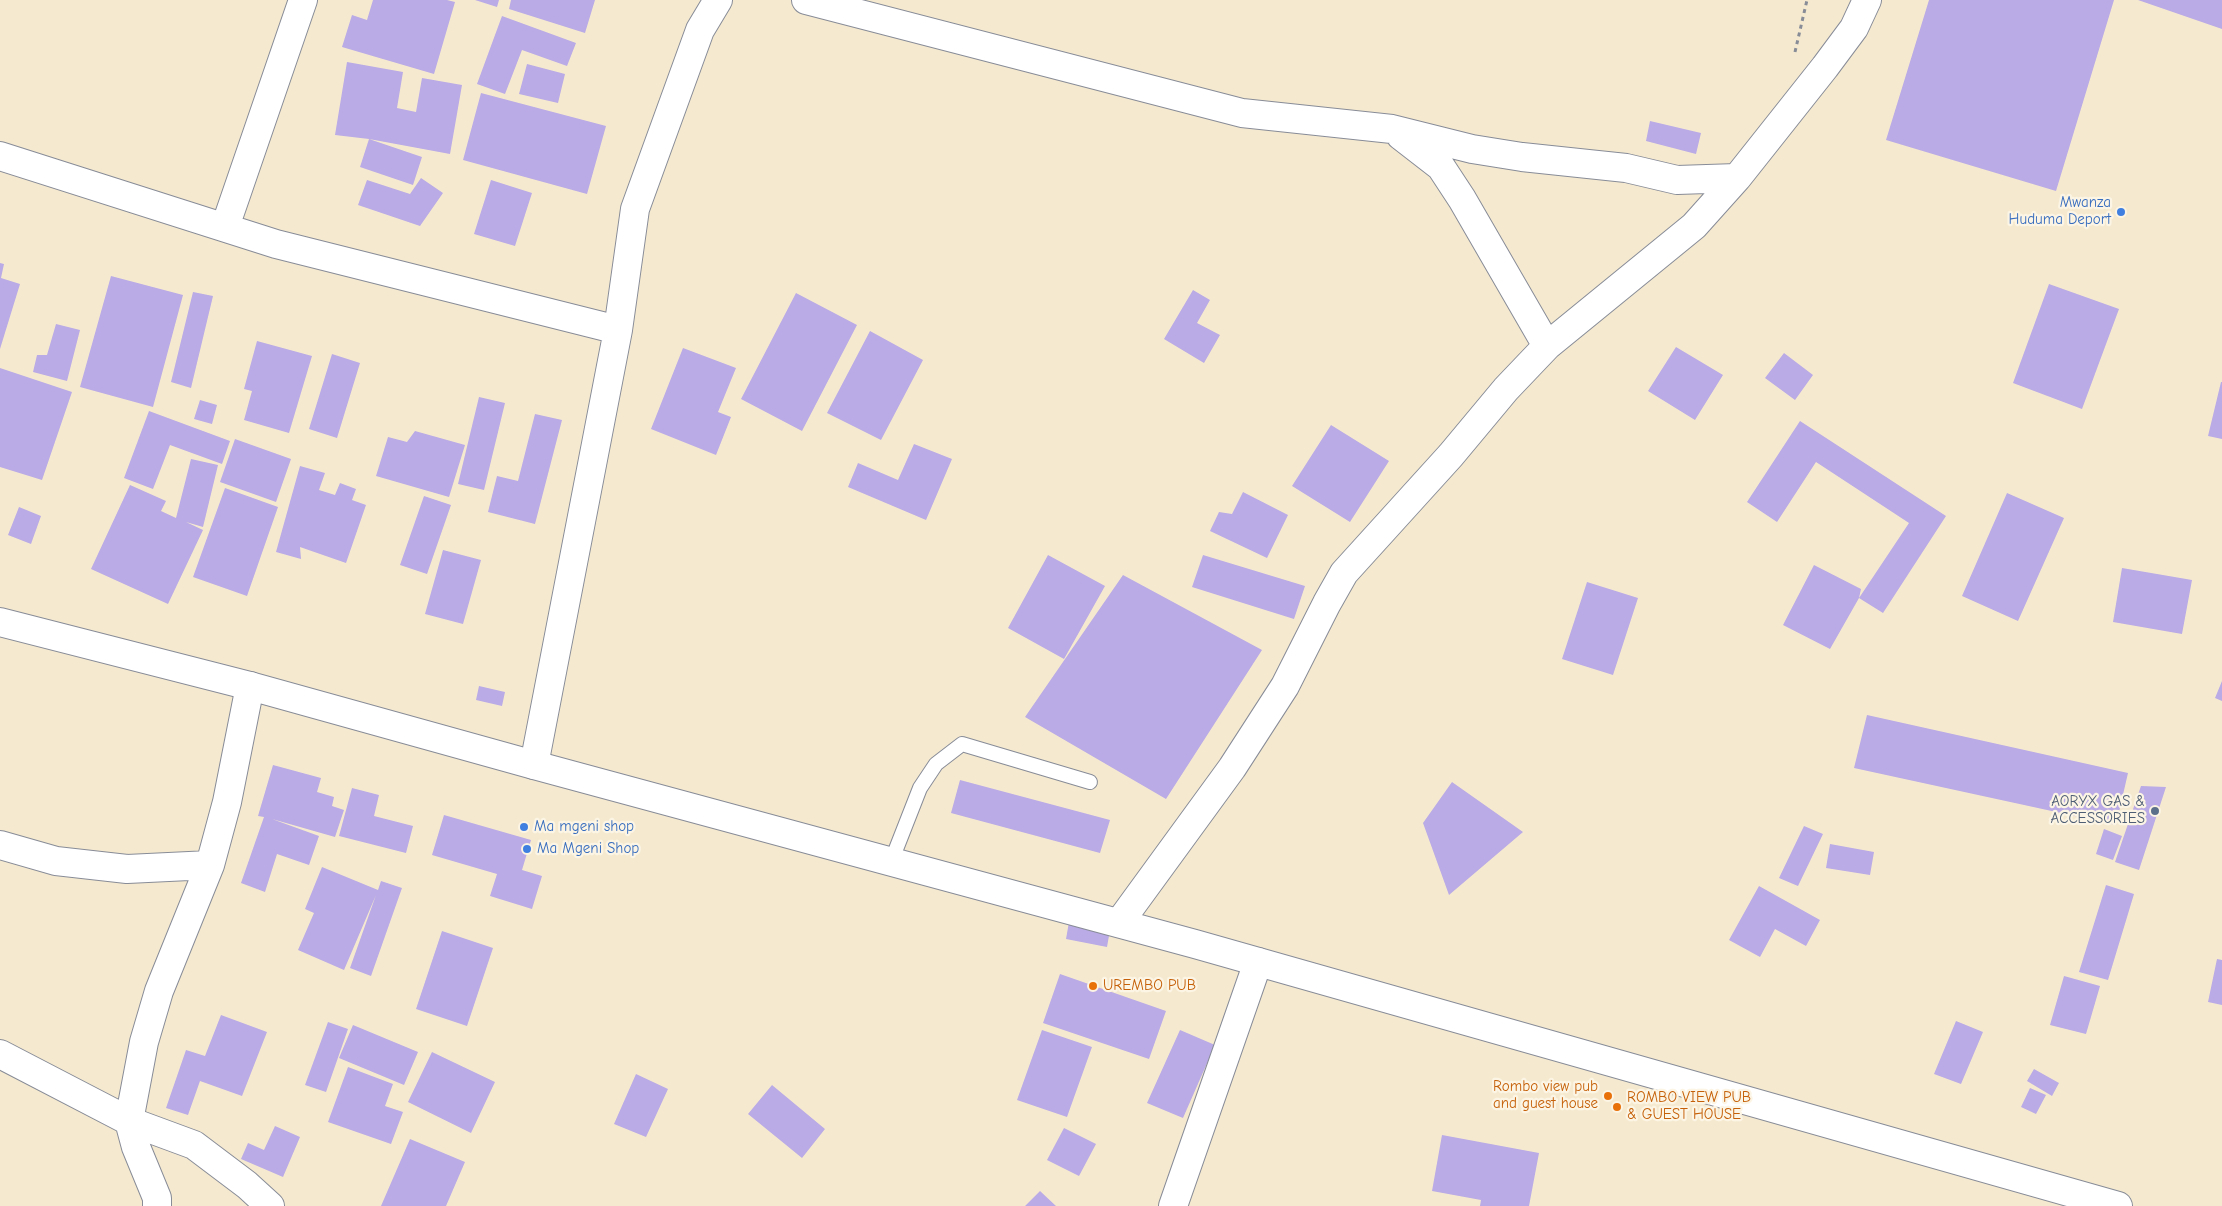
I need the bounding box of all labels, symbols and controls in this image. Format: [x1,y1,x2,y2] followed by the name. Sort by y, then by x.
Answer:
[2009,194,2111,229] place label: Mwanza Huduma Deport
[2115,206,2127,218] marker: Mwanza Huduma Deport
[2051,793,2145,828] place label: AORYX GAS & ACCESSORIES
[2149,805,2161,817] marker: AORYX GAS & ACCESSORIES
[534,818,634,836] place label: Ma mgeni shop
[518,821,530,833] marker: Ma mgeni shop
[537,840,639,858] place label: Ma Mgeni Shop
[521,843,533,855] marker: Ma Mgeni Shop
[1103,977,1196,995] place label: UREMBO PUB
[1087,980,1099,992] marker: UREMBO PUB
[1493,1078,1598,1113] place label: Rombo view pub and guest house
[1627,1089,1751,1124] place label: ROMBO VIEW PUB & GUEST HOUSE
[1602,1090,1614,1102] marker: Rombo view pub and guest house
[1611,1101,1623,1113] marker: ROMBO VIEW PUB & GUEST HOUSE

